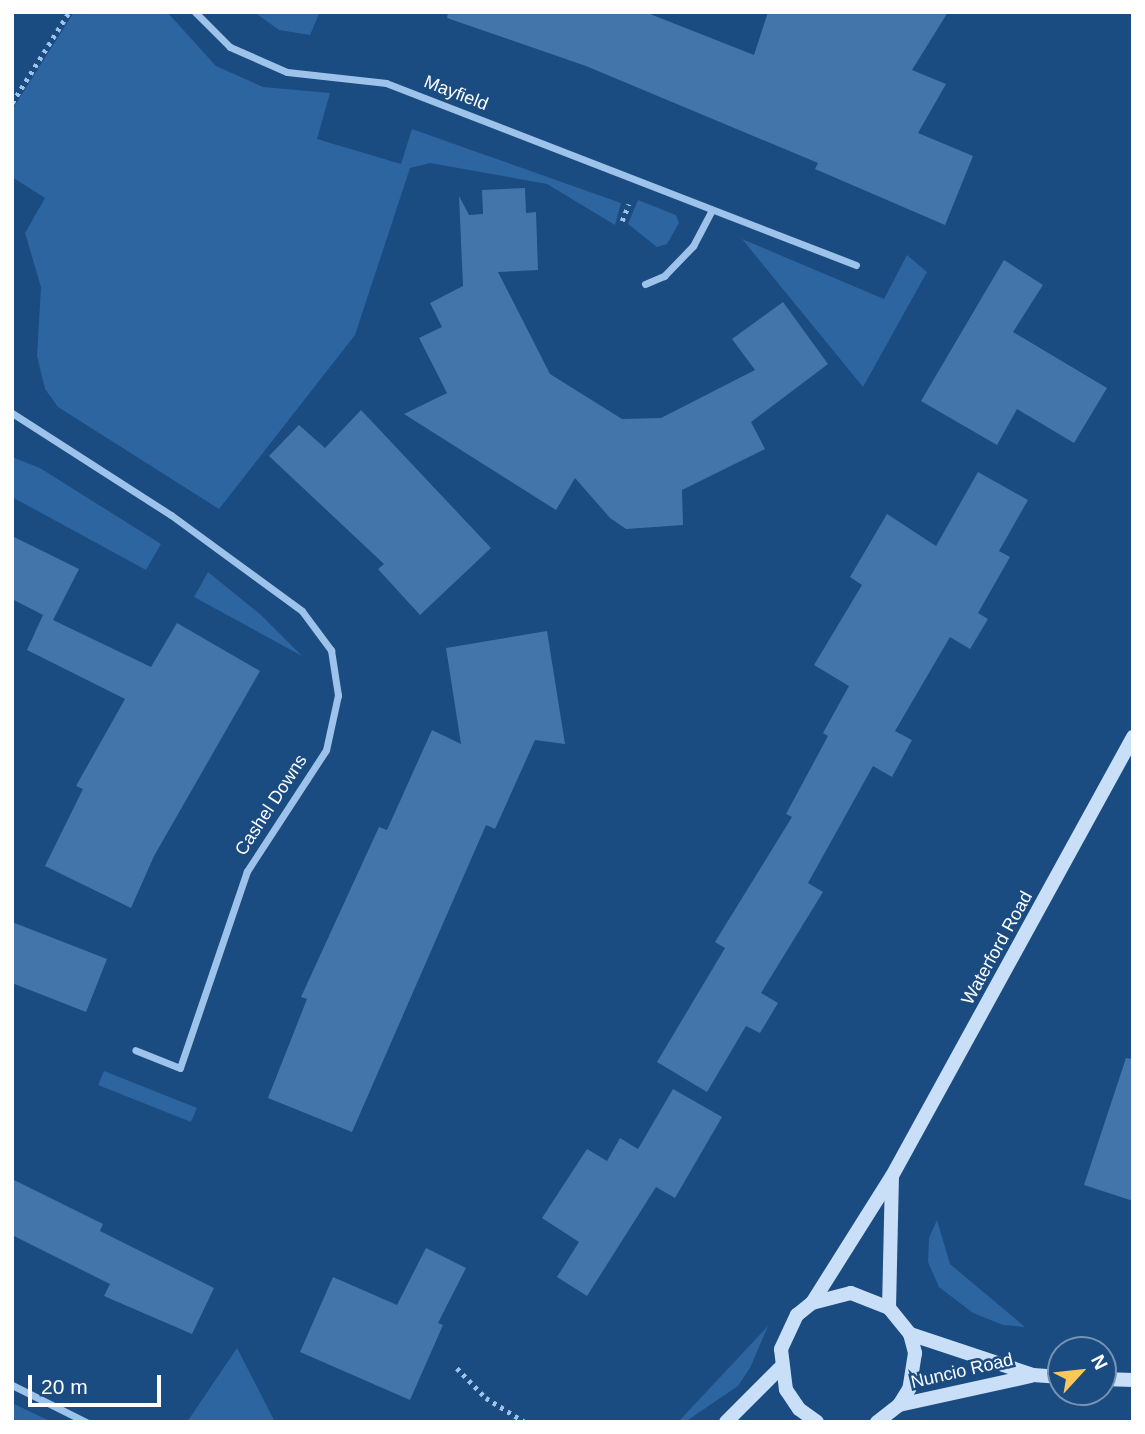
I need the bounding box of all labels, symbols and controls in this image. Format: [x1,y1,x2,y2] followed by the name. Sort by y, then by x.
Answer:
[421,71,491,115] street label: Mayfield
[230,750,312,860] street label: Cashel Downs
[957,887,1037,1009] street label: Waterford Road
[1047,1336,1117,1406] north arrow
[909,1349,1015,1393] street label: Nuncio Road
[1087,1351,1112,1373] text: N
[32,1360,164,1404] scale bar
[41,1375,88,1398] text: 20 m

